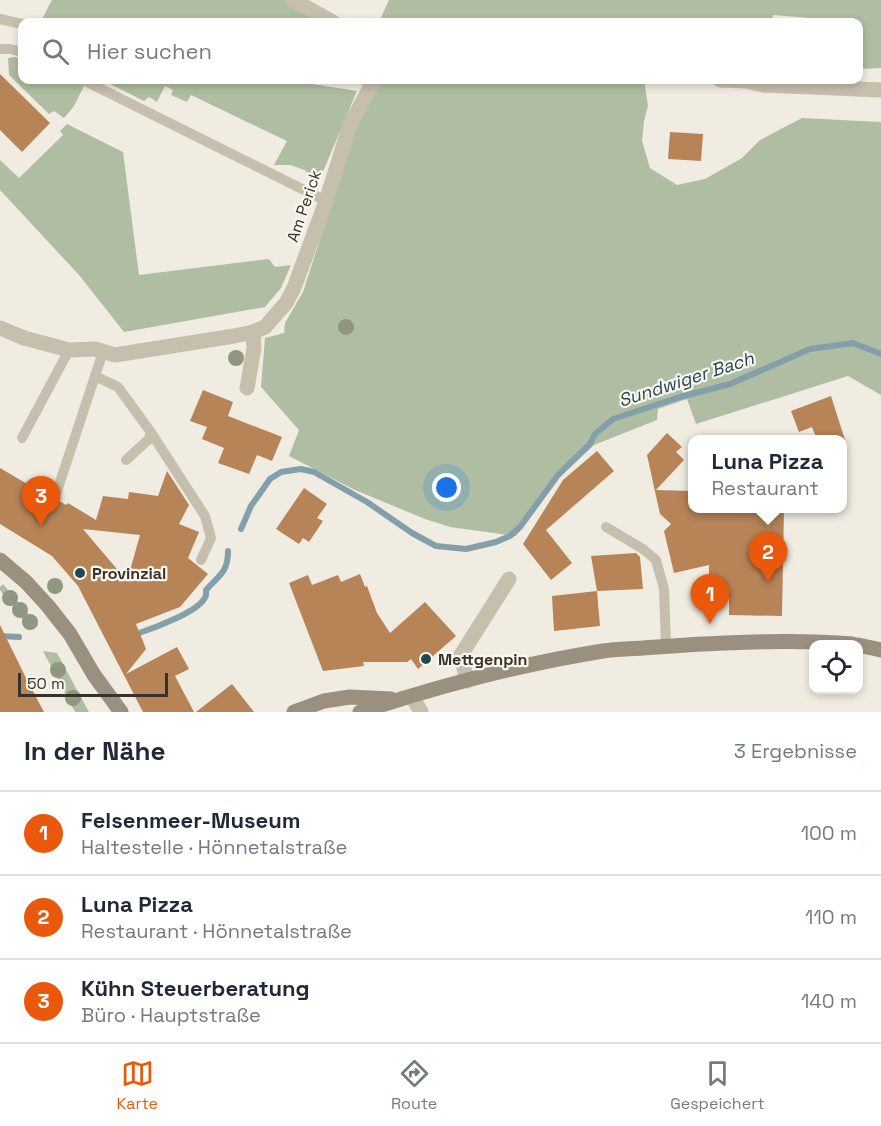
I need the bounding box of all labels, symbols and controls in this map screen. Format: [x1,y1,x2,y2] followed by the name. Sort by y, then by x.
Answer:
[18,18,863,84] search box
[39,35,72,68] icon: search
[87,37,212,65] text: Hier suchen
[282,167,326,245] street label: Am Perick
[615,346,757,412] water label: Sundwiger Bach
[688,435,847,513] popup
[712,447,823,475] text: Luna Pizza
[432,473,461,502] your location
[712,475,819,501] text: Restaurant
[22,476,60,526] pin: 3
[748,532,788,582] pin: 2
[92,563,166,584] place label: Provinzial
[73,566,87,580] marker: Provinzial
[690,574,730,624] pin: 1
[809,640,863,694] map controls
[809,640,863,694] button: locate
[438,649,527,670] place label: Mettgenpin
[419,652,433,666] marker: Mettgenpin
[18,670,168,698] scale bar
[27,673,65,694] text: 50 m
[24,734,165,768] text: In der Nähe
[734,738,857,764] text: 3 Ergebnisse
[81,806,301,834] text: Felsenmeer-Museum
[39,820,48,846] text: 1
[801,820,857,846] text: 100 m
[81,834,347,860] text: Haltestelle · Hönnetalstraße
[81,890,193,918] text: Luna Pizza
[38,904,49,930] text: 2
[805,904,857,930] text: 110 m
[81,918,352,944] text: Restaurant · Hönnetalstraße
[81,974,310,1002] text: Kühn Steuerberatung
[37,988,50,1014] text: 3
[801,988,857,1014] text: 140 m
[81,1002,261,1028] text: Büro · Hauptstraße
[116,1057,158,1114] tab: Karte
[391,1057,437,1114] tab: Route
[670,1057,765,1114] tab: Gespeichert

